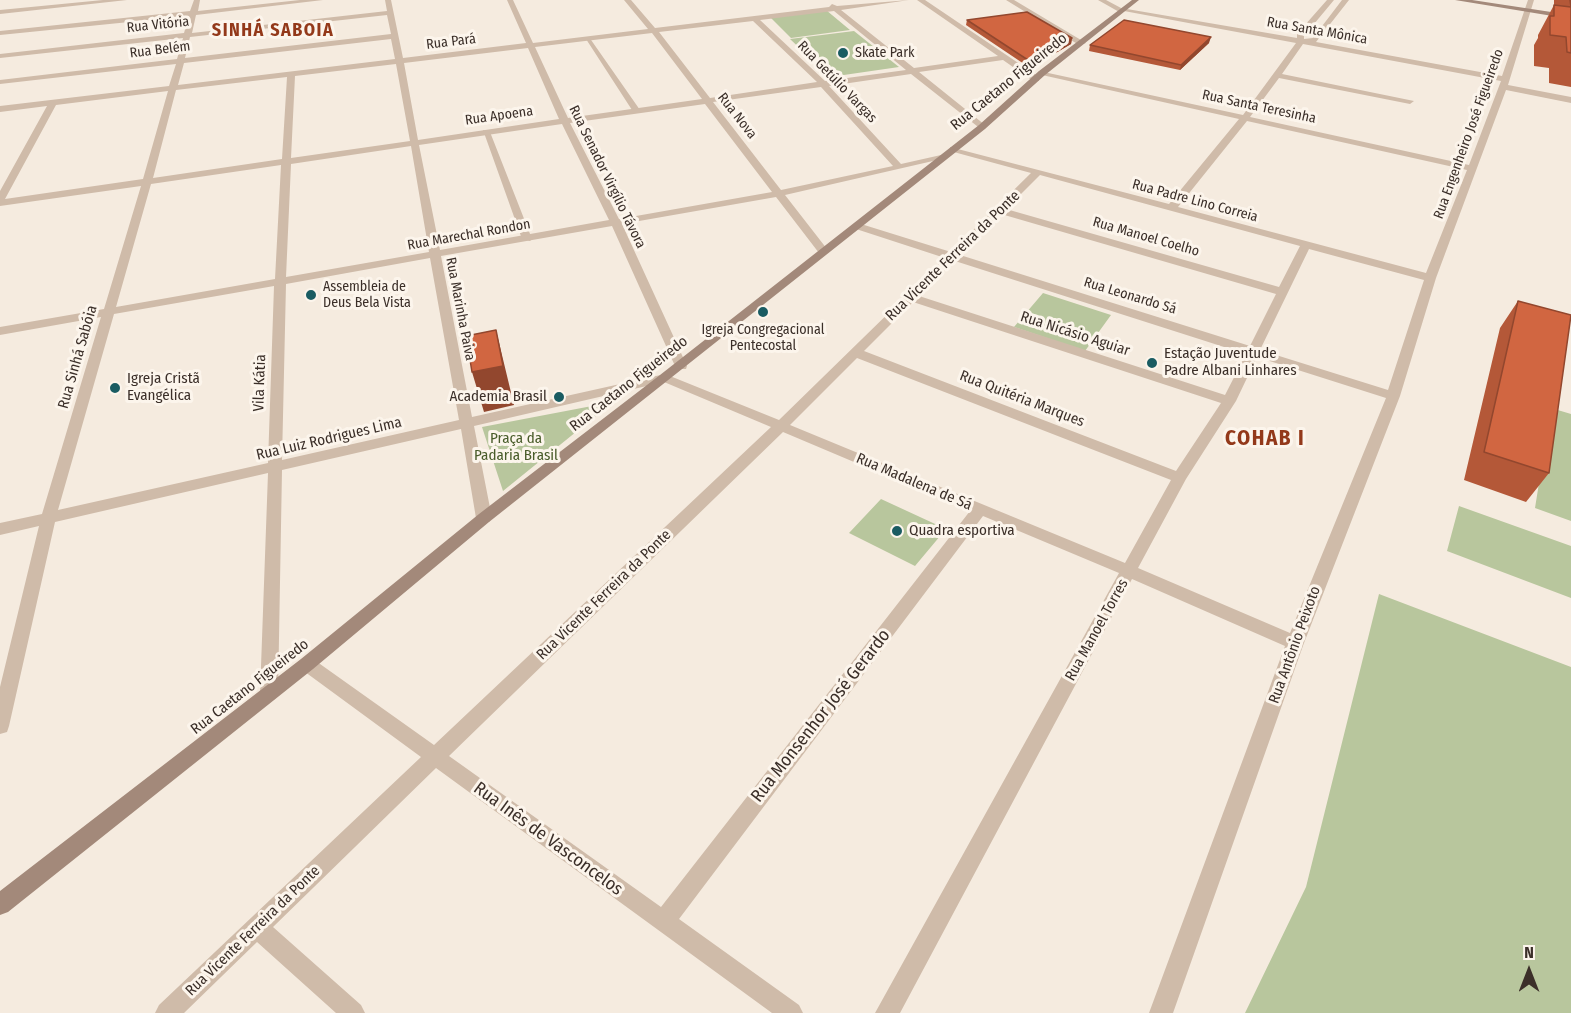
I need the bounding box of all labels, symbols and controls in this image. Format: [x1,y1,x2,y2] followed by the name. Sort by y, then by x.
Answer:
[126,13,190,37] street label: Rua Vitória
[1265,14,1369,48] street label: Rua Santa Mônica
[212,20,334,42] district label: SINHÁ SABOIA
[947,30,1071,134] street label: Rua Caetano Figueiredo
[425,31,477,53] street label: Rua Pará
[129,38,191,62] street label: Rua Belém
[794,38,880,126] street label: Rua Getúlio Vargas
[855,45,915,61] place label: Skate Park
[836,46,850,60] marker: Skate Park
[1430,47,1508,221] street label: Rua Engenheiro José Figueiredo
[1200,87,1318,127] street label: Rua Santa Teresinha
[714,90,760,142] street label: Rua Nova
[464,103,534,129] street label: Rua Apoena
[565,103,649,251] street label: Rua Senador Virgílio Távora
[1130,176,1260,226] street label: Rua Padre Lino Correia
[882,187,1024,325] street label: Rua Vicente Ferreira da Ponte
[1091,214,1201,260] street label: Rua Manoel Coelho
[406,216,532,254] street label: Rua Marechal Rondon
[442,256,478,362] street label: Rua Marinha Paiva
[1082,274,1178,318] street label: Rua Leonardo Sá
[323,279,411,312] place label: Assembleia de Deus Bela Vista
[304,288,318,302] marker: Assembleia de Deus Bela Vista
[55,303,101,411] street label: Rua Sinhá Sabóia
[756,305,770,319] marker: Igreja Congregacional Pentecostal
[1018,308,1132,360] street label: Rua Nicásio Aguiar
[702,322,824,354] place label: Igreja Congregacional Pentecostal
[567,332,691,436] street label: Rua Caetano Figueiredo
[1164,345,1297,380] place label: Estação Juventude Padre Albani Linhares
[250,354,270,412] street label: Vila Kátia
[1145,356,1159,370] marker: Estação Juventude Padre Albani Linhares
[957,367,1087,431] street label: Rua Quitéria Marques
[127,370,200,405] place label: Igreja Cristã Evangélica
[108,381,122,395] marker: Igreja Cristã Evangélica
[449,388,547,406] place label: Academia Brasil
[552,390,566,404] marker: Academia Brasil
[255,414,403,464] street label: Rua Luiz Rodrigues Lima
[1225,426,1305,452] district label: COHAB I
[474,430,558,465] park label: Praça da Padaria Brasil
[853,449,975,515] street label: Rua Madalena de Sá
[909,522,1015,540] place label: Quadra esportiva
[890,524,904,538] marker: Quadra esportiva
[533,526,675,664] street label: Rua Vicente Ferreira da Ponte
[1062,576,1132,684] street label: Rua Manoel Torres
[1265,584,1325,706] street label: Rua Antônio Peixoto
[747,625,895,807] street label: Rua Monsenhor José Gerardo
[188,635,312,739] street label: Rua Caetano Figueiredo
[469,778,627,900] street label: Rua Inês de Vasconcelos
[182,862,324,1000] street label: Rua Vicente Ferreira da Ponte
[1499,941,1559,1001] north arrow
[1524,943,1534,962] text: N

